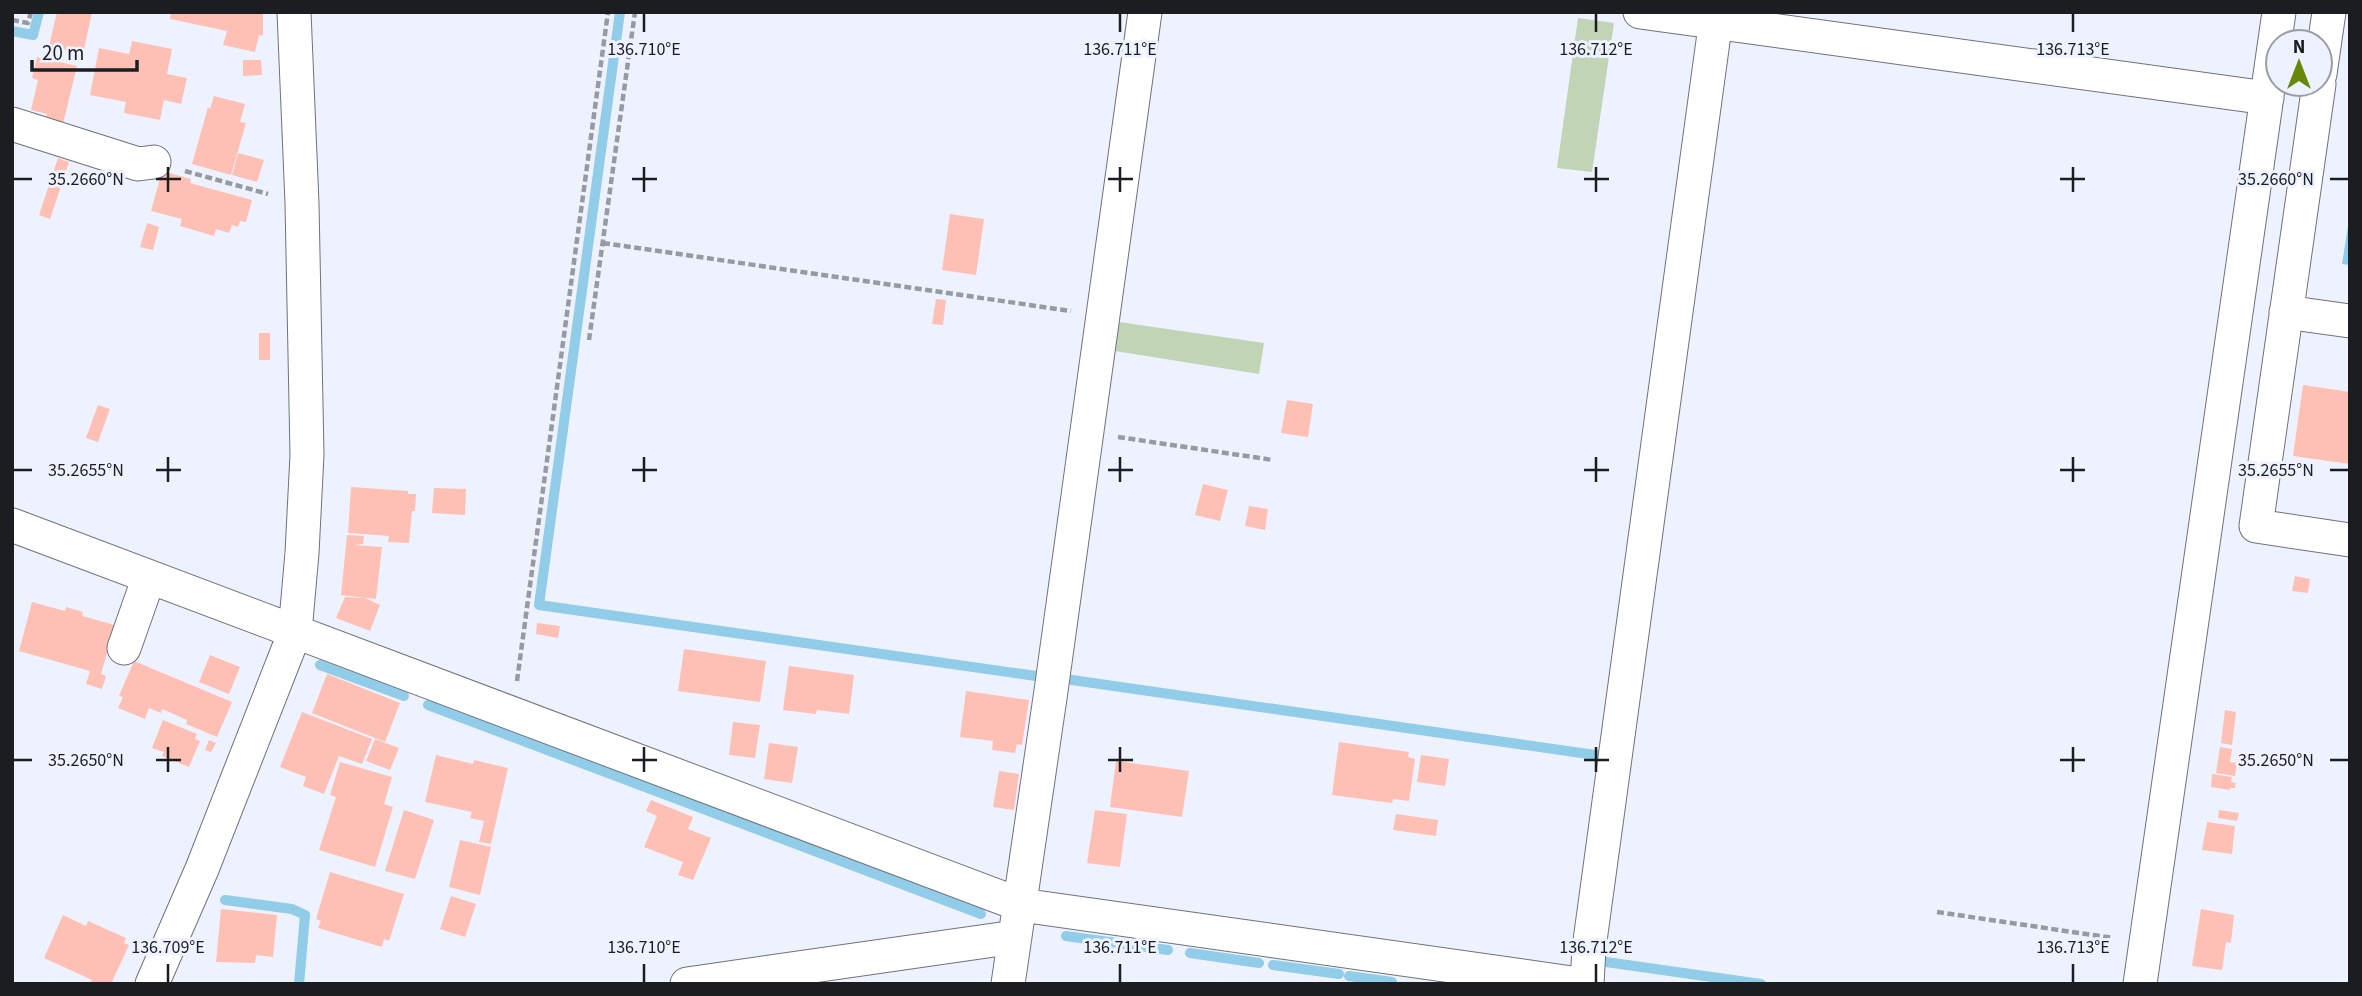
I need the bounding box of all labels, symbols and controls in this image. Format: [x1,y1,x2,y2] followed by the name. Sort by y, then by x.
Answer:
[32,28,136,72] scale bar
[2264,28,2334,98] north arrow
[2293,34,2305,61] text: N
[607,37,681,62] text: 136.710°E
[1083,37,1157,62] text: 136.711°E
[1559,37,1633,62] text: 136.712°E
[2036,37,2110,62] text: 136.713°E
[42,38,84,68] text: 20 m
[48,167,124,192] text: 35.2660°N
[2238,167,2314,192] text: 35.2660°N
[48,458,124,483] text: 35.2655°N
[2238,458,2314,483] text: 35.2655°N
[48,748,124,773] text: 35.2650°N
[2238,748,2314,773] text: 35.2650°N
[131,935,205,960] text: 136.709°E
[607,935,681,960] text: 136.710°E
[1083,935,1157,960] text: 136.711°E
[1559,935,1633,960] text: 136.712°E
[2036,935,2110,960] text: 136.713°E

